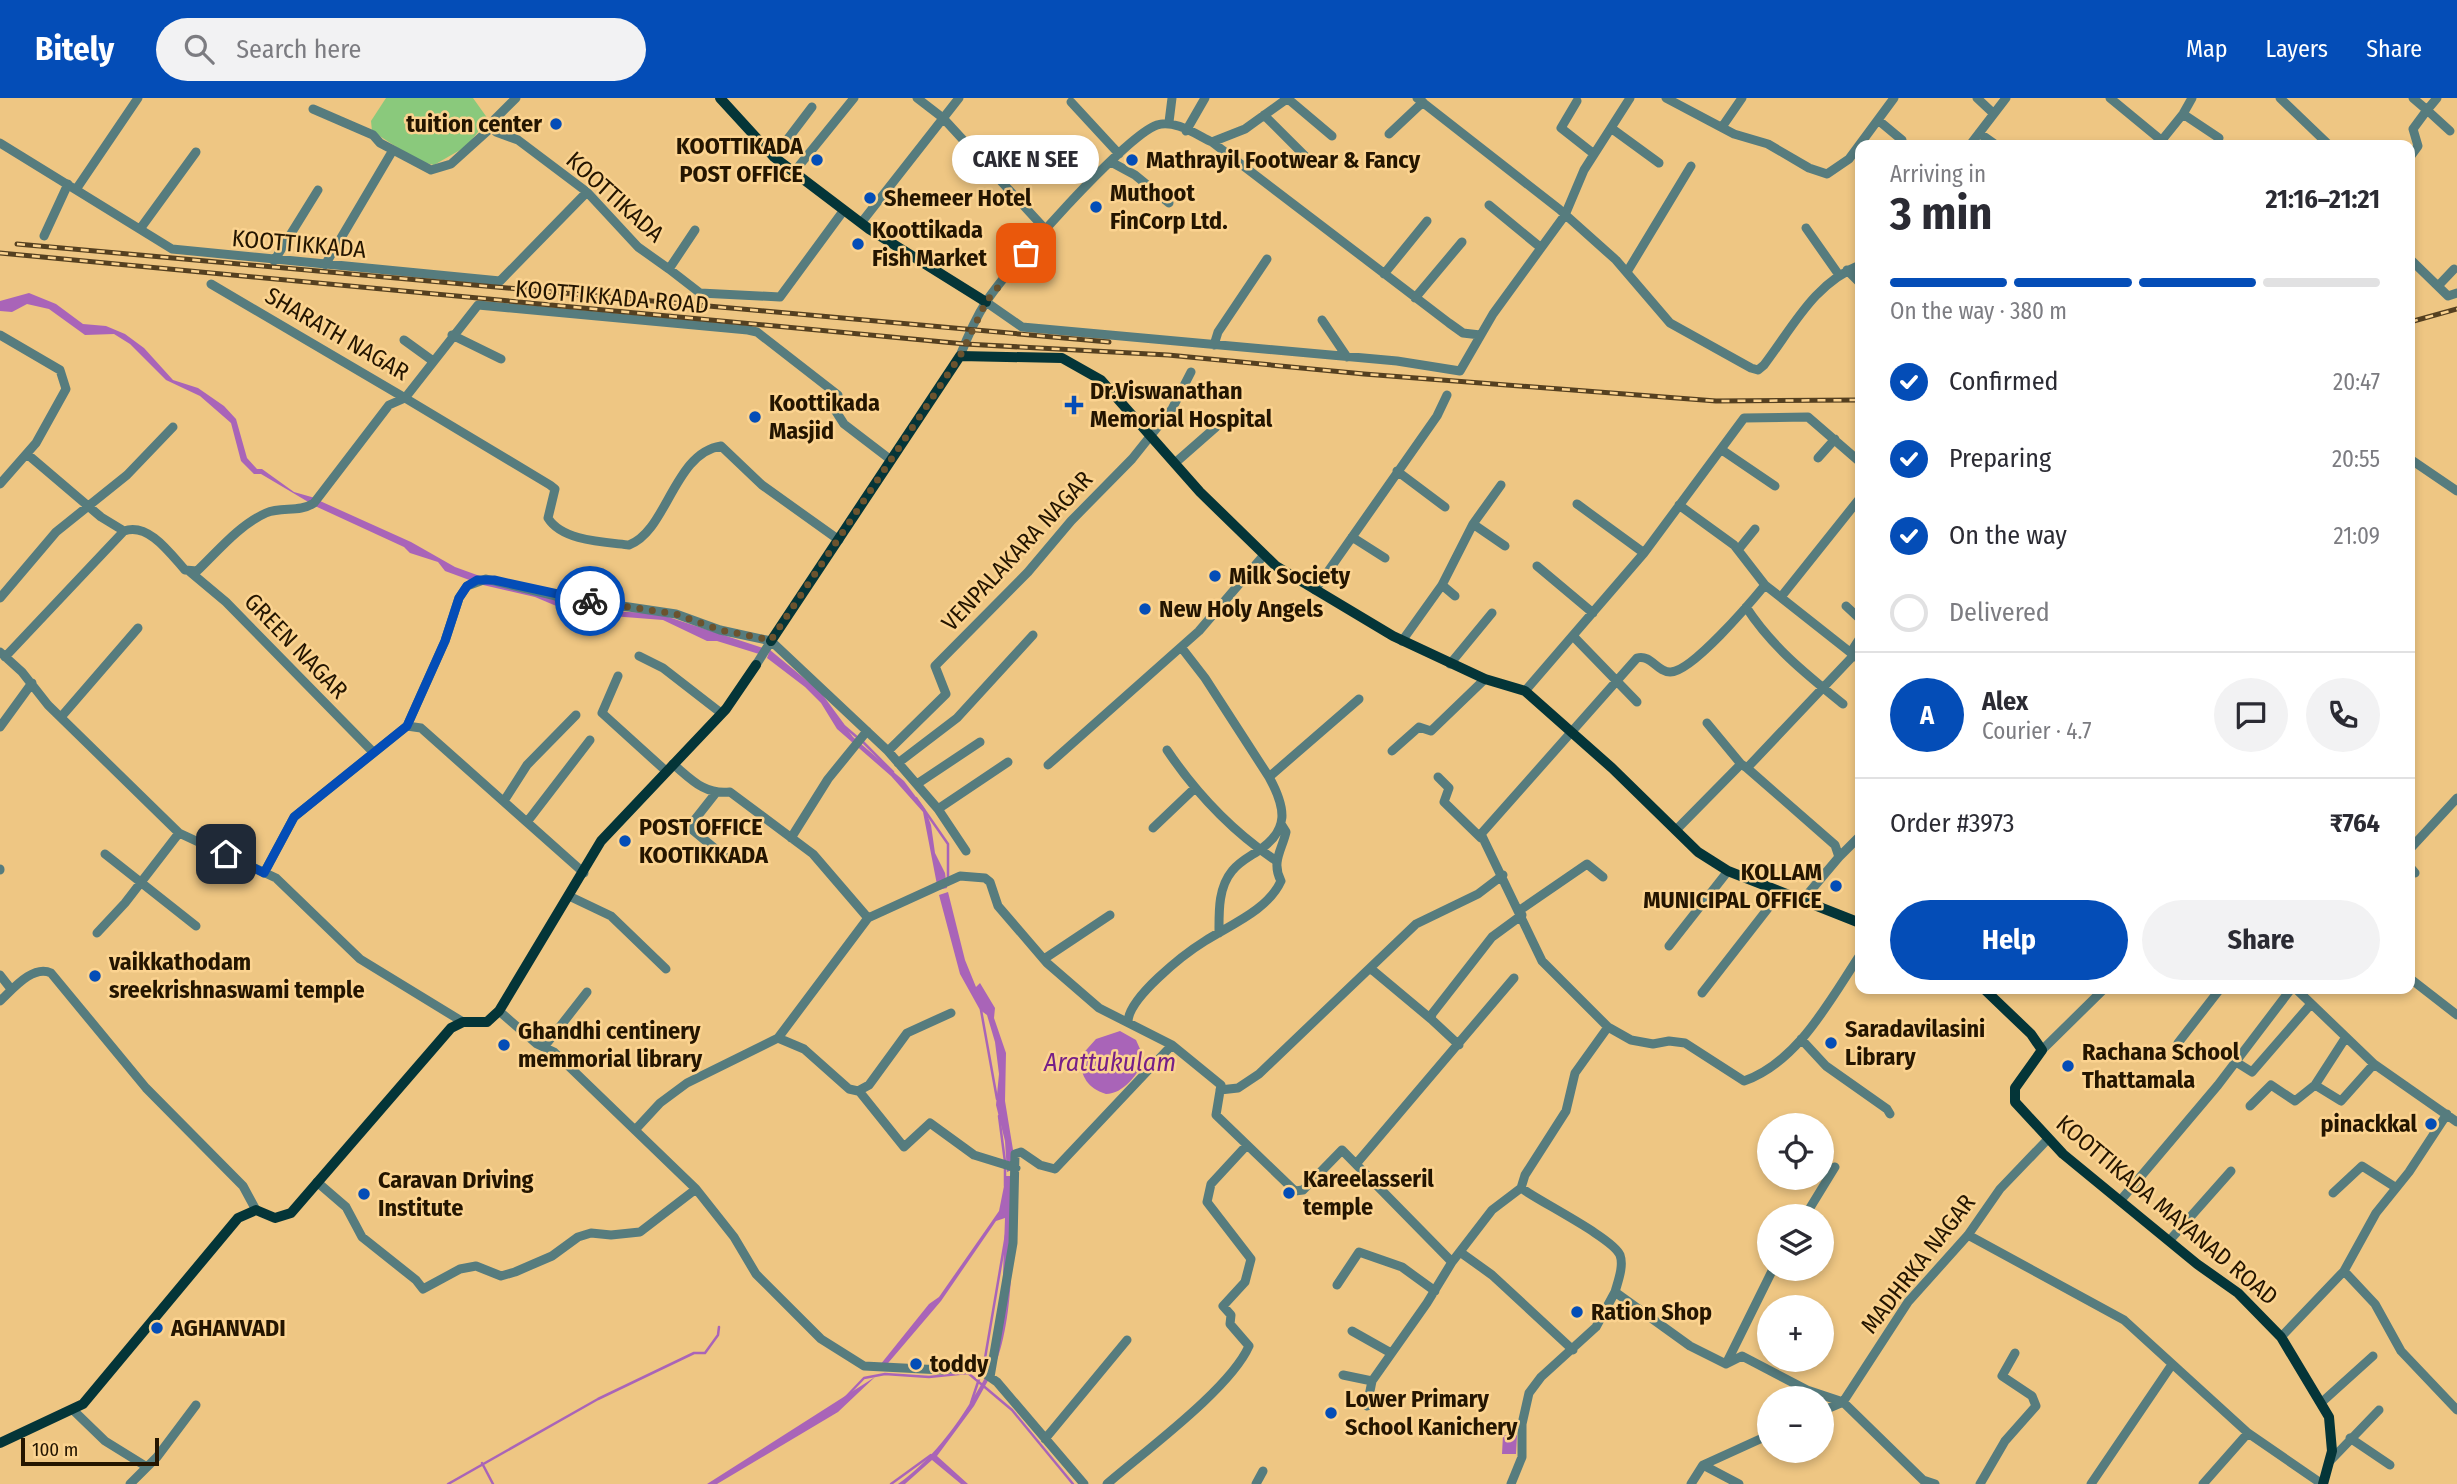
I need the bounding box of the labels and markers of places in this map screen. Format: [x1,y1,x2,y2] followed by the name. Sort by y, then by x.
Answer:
[406,110,542,138] place label: tuition center
[548,116,564,132] marker: tuition center
[676,132,804,188] place label: KOOTTIKADA POST OFFICE
[953,134,1100,183] callout: CAKE N SEE
[1146,146,1421,174] place label: Mathrayil Footwear & Fancy
[809,152,825,168] marker: KOOTTIKADA POST OFFICE
[1124,152,1140,168] marker: Mathrayil Footwear & Fancy
[1110,179,1228,235] place label: Muthoot FinCorp Ltd.
[884,184,1032,212] place label: Shemeer Hotel
[862,190,878,206] marker: Shemeer Hotel
[1088,199,1104,215] marker: Muthoot FinCorp Ltd.
[872,216,987,272] place label: Koottikada Fish Market
[996,223,1056,283] pin
[850,236,866,252] marker: Koottikada Fish Market
[1090,377,1273,433] place label: Dr.Viswanathan Memorial Hospital
[769,389,880,445] place label: Koottikada Masjid
[1064,395,1084,415] marker: Dr.Viswanathan Memorial Hospital
[747,409,763,425] marker: Koottikada Masjid
[1229,562,1351,590] place label: Milk Society
[1207,568,1223,584] marker: Milk Society
[1159,595,1324,623] place label: New Holy Angels
[1137,601,1153,617] marker: New Holy Angels
[639,813,769,869] place label: POST OFFICE KOOTIKKADA
[196,824,256,884] pin
[617,833,633,849] marker: POST OFFICE KOOTIKKADA
[1643,858,1822,914] place label: KOLLAM MUNICIPAL OFFICE
[1828,878,1844,894] marker: KOLLAM MUNICIPAL OFFICE
[108,948,365,1004] place label: vaikkathodam sreekrishnaswami temple
[87,968,103,984] marker: vaikkathodam sreekrishnaswami temple
[1845,1015,1985,1071] place label: Saradavilasini Library
[518,1017,703,1073] place label: Ghandhi centinery memmorial library
[1823,1035,1839,1051] marker: Saradavilasini Library
[496,1037,512,1053] marker: Ghandhi centinery memmorial library
[2082,1038,2240,1094] place label: Rachana School Thattamala
[2060,1058,2076,1074] marker: Rachana School Thattamala
[2320,1110,2417,1138] place label: pinackkal
[2423,1116,2439,1132] marker: pinackkal
[1303,1165,1434,1221] place label: Kareelasseril temple
[378,1166,534,1222] place label: Caravan Driving Institute
[1281,1185,1297,1201] marker: Kareelasseril temple
[356,1186,372,1202] marker: Caravan Driving Institute
[1591,1298,1712,1326] place label: Ration Shop
[1569,1304,1585,1320] marker: Ration Shop
[170,1314,286,1342] place label: AGHANVADI
[149,1320,165,1336] marker: AGHANVADI
[930,1350,989,1378] place label: toddy
[908,1356,924,1372] marker: toddy
[1345,1385,1518,1441] place label: Lower Primary School Kanichery
[1323,1405,1339,1421] marker: Lower Primary School Kanichery

